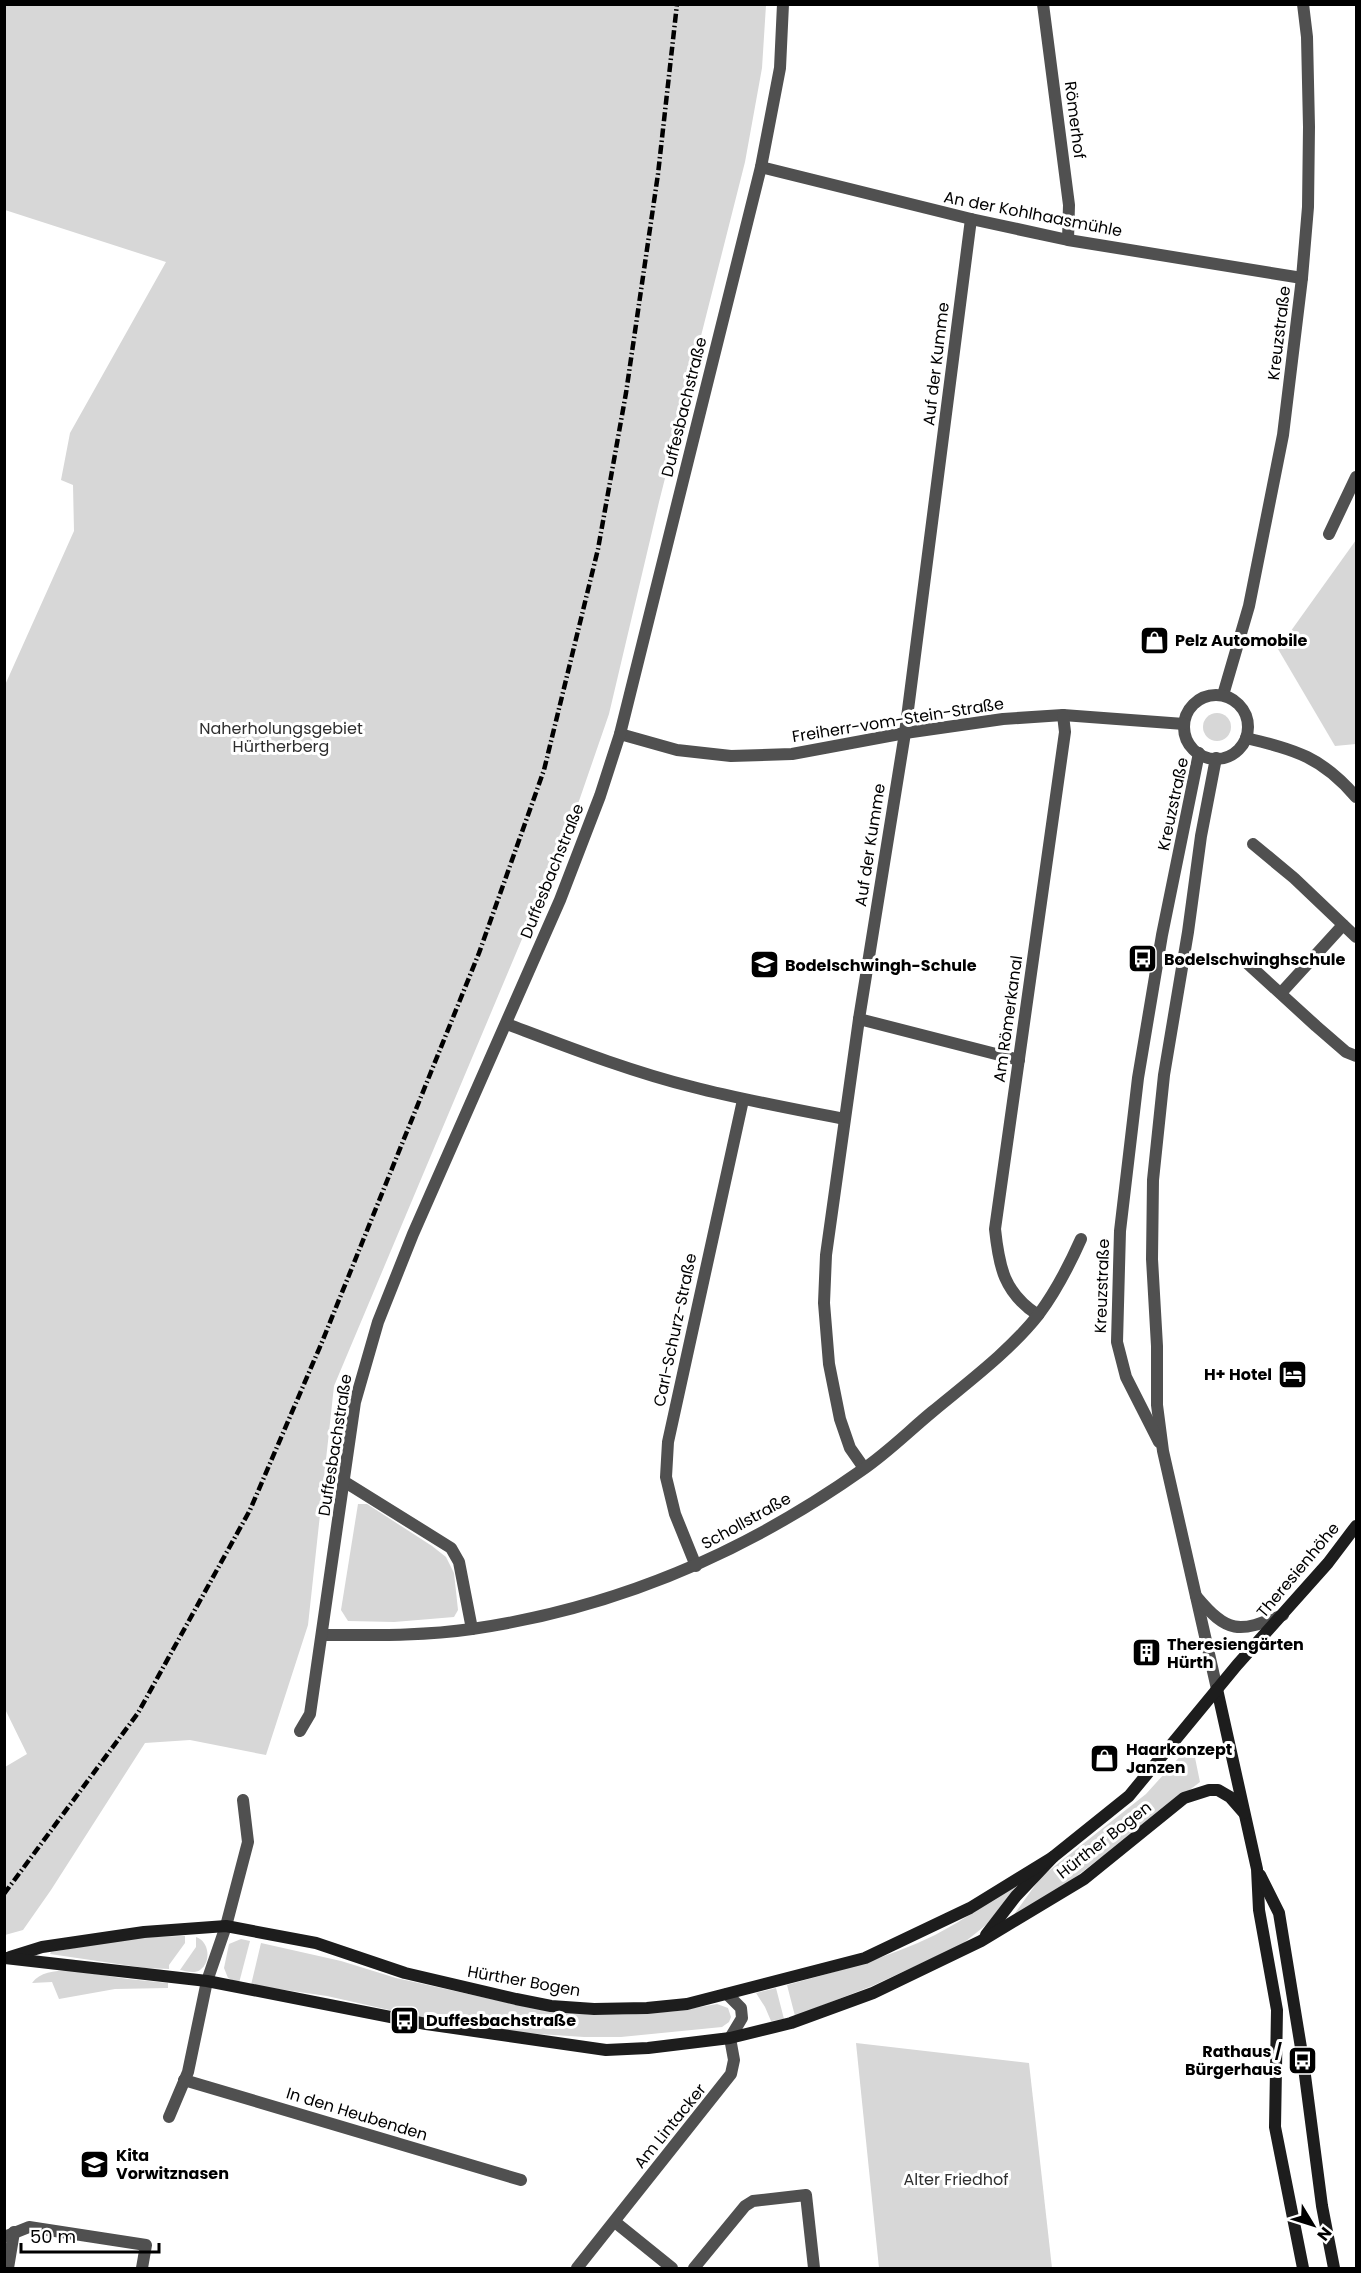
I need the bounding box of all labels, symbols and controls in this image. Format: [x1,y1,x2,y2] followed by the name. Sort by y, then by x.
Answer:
[1059,80,1091,160] street label: Römerhof
[942,185,1124,243] street label: An der Kohlhaasmühle
[1262,284,1296,381] street label: Kreuzstraße
[917,301,955,427] street label: Auf der Kumme
[655,334,713,480] street label: Duffesbachstraße
[1138,624,1170,656] shop icon: Pelz Automobile
[1175,629,1308,652] place label: Pelz Automobile
[790,692,1006,748] street label: Freiherr-vom-Stein-Straße
[199,717,363,758] park label: Naherholungsgebiet Hürtherberg
[1152,755,1194,853] street label: Kreuzstraße
[849,782,891,908] street label: Auf der Kumme
[514,800,590,942] street label: Duffesbachstraße
[1127,943,1159,975] bus stop icon: Bodelschwinghschule
[1164,948,1345,971] place label: Bodelschwinghschule
[748,949,780,981] school or university icon: Bodelschwingh-Schule
[785,954,977,977] place label: Bodelschwingh-Schule
[988,954,1028,1084] street label: Am Römerkanal
[1089,1238,1115,1334] street label: Kreuzstraße
[647,1251,703,1409] street label: Carl-Schurz-Straße
[1277,1358,1309,1390] hotel icon: H+ Hotel
[1204,1363,1272,1386] place label: H+ Hotel
[312,1372,358,1518] street label: Duffesbachstraße
[697,1487,795,1555] street label: Schollstraße
[1251,1517,1345,1623] street label: Theresienhöhe
[1167,1633,1304,1674] place label: Theresiengärten Hürth
[1130,1637,1162,1669] building icon: Theresiengärten Hürth
[1126,1738,1232,1779] place label: Haarkonzept Janzen
[1089,1742,1121,1774] shop icon: Haarkonzept Janzen
[1052,1796,1156,1884] street label: Hürther Bogen
[466,1960,582,2002] street label: Hürther Bogen
[389,2004,421,2036] bus stop icon: Duffesbachstraße
[426,2009,576,2032] place label: Duffesbachstraße
[1185,2040,1283,2081] place label: Rathaus / Bürgerhaus
[1287,2044,1319,2076] bus stop icon: Rathaus / Bürgerhaus
[629,2079,711,2173] street label: Am Lintacker
[283,2082,431,2146] street label: In den Heubenden
[116,2144,229,2185] place label: Kita Vorwitznasen
[79,2148,111,2180] school or university icon: Kita Vorwitznasen
[903,2168,1009,2191] park label: Alter Friedhof
[1283,2195,1343,2255] north arrow
[21,2216,159,2254] scale bar
[1312,2222,1337,2246] text: N
[30,2224,76,2249] text: 50 m

